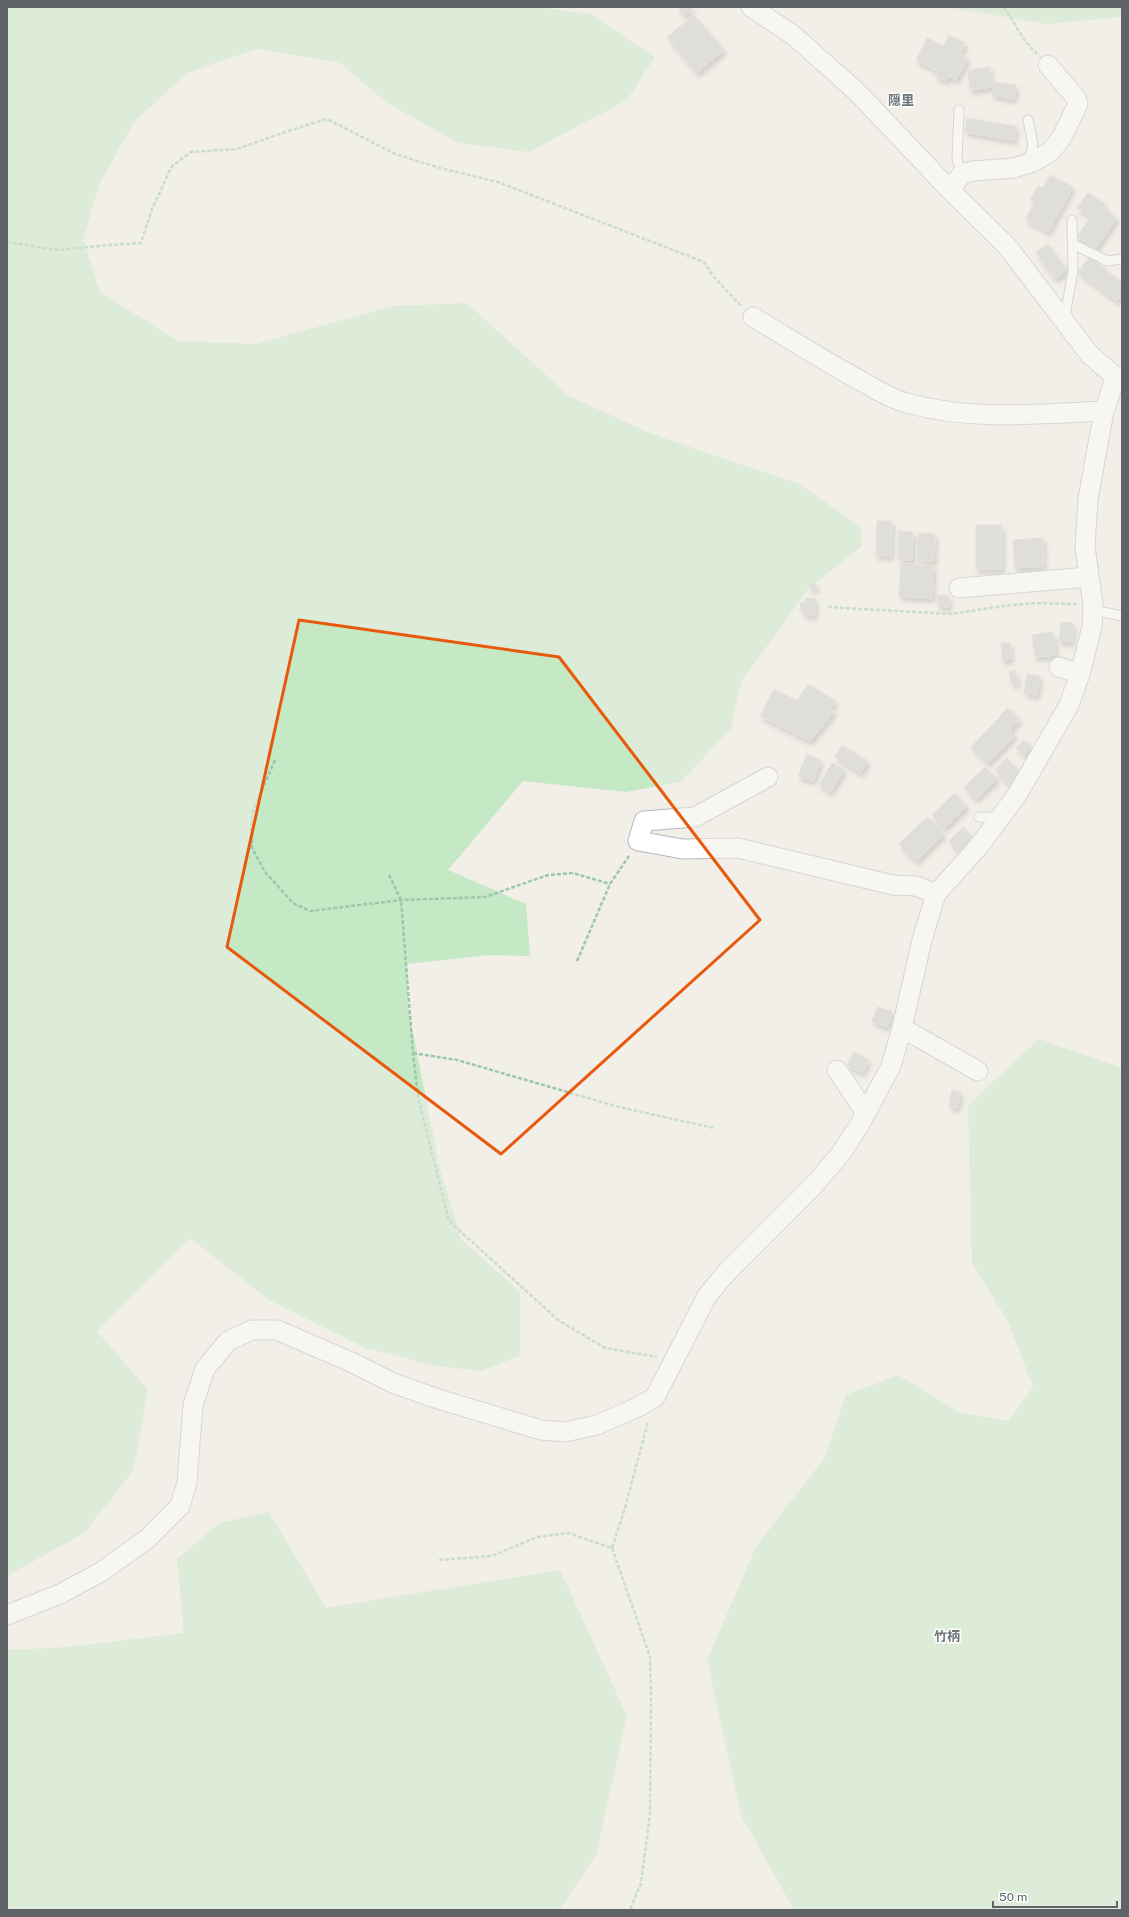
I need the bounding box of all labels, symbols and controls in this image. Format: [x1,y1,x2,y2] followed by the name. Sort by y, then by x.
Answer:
[888,93,914,108] district label: 隠里
[934,1629,960,1644] district label: 竹柄
[993,1883,1117,1909] scale bar
[999,1890,1027,1904] text: 50 m

